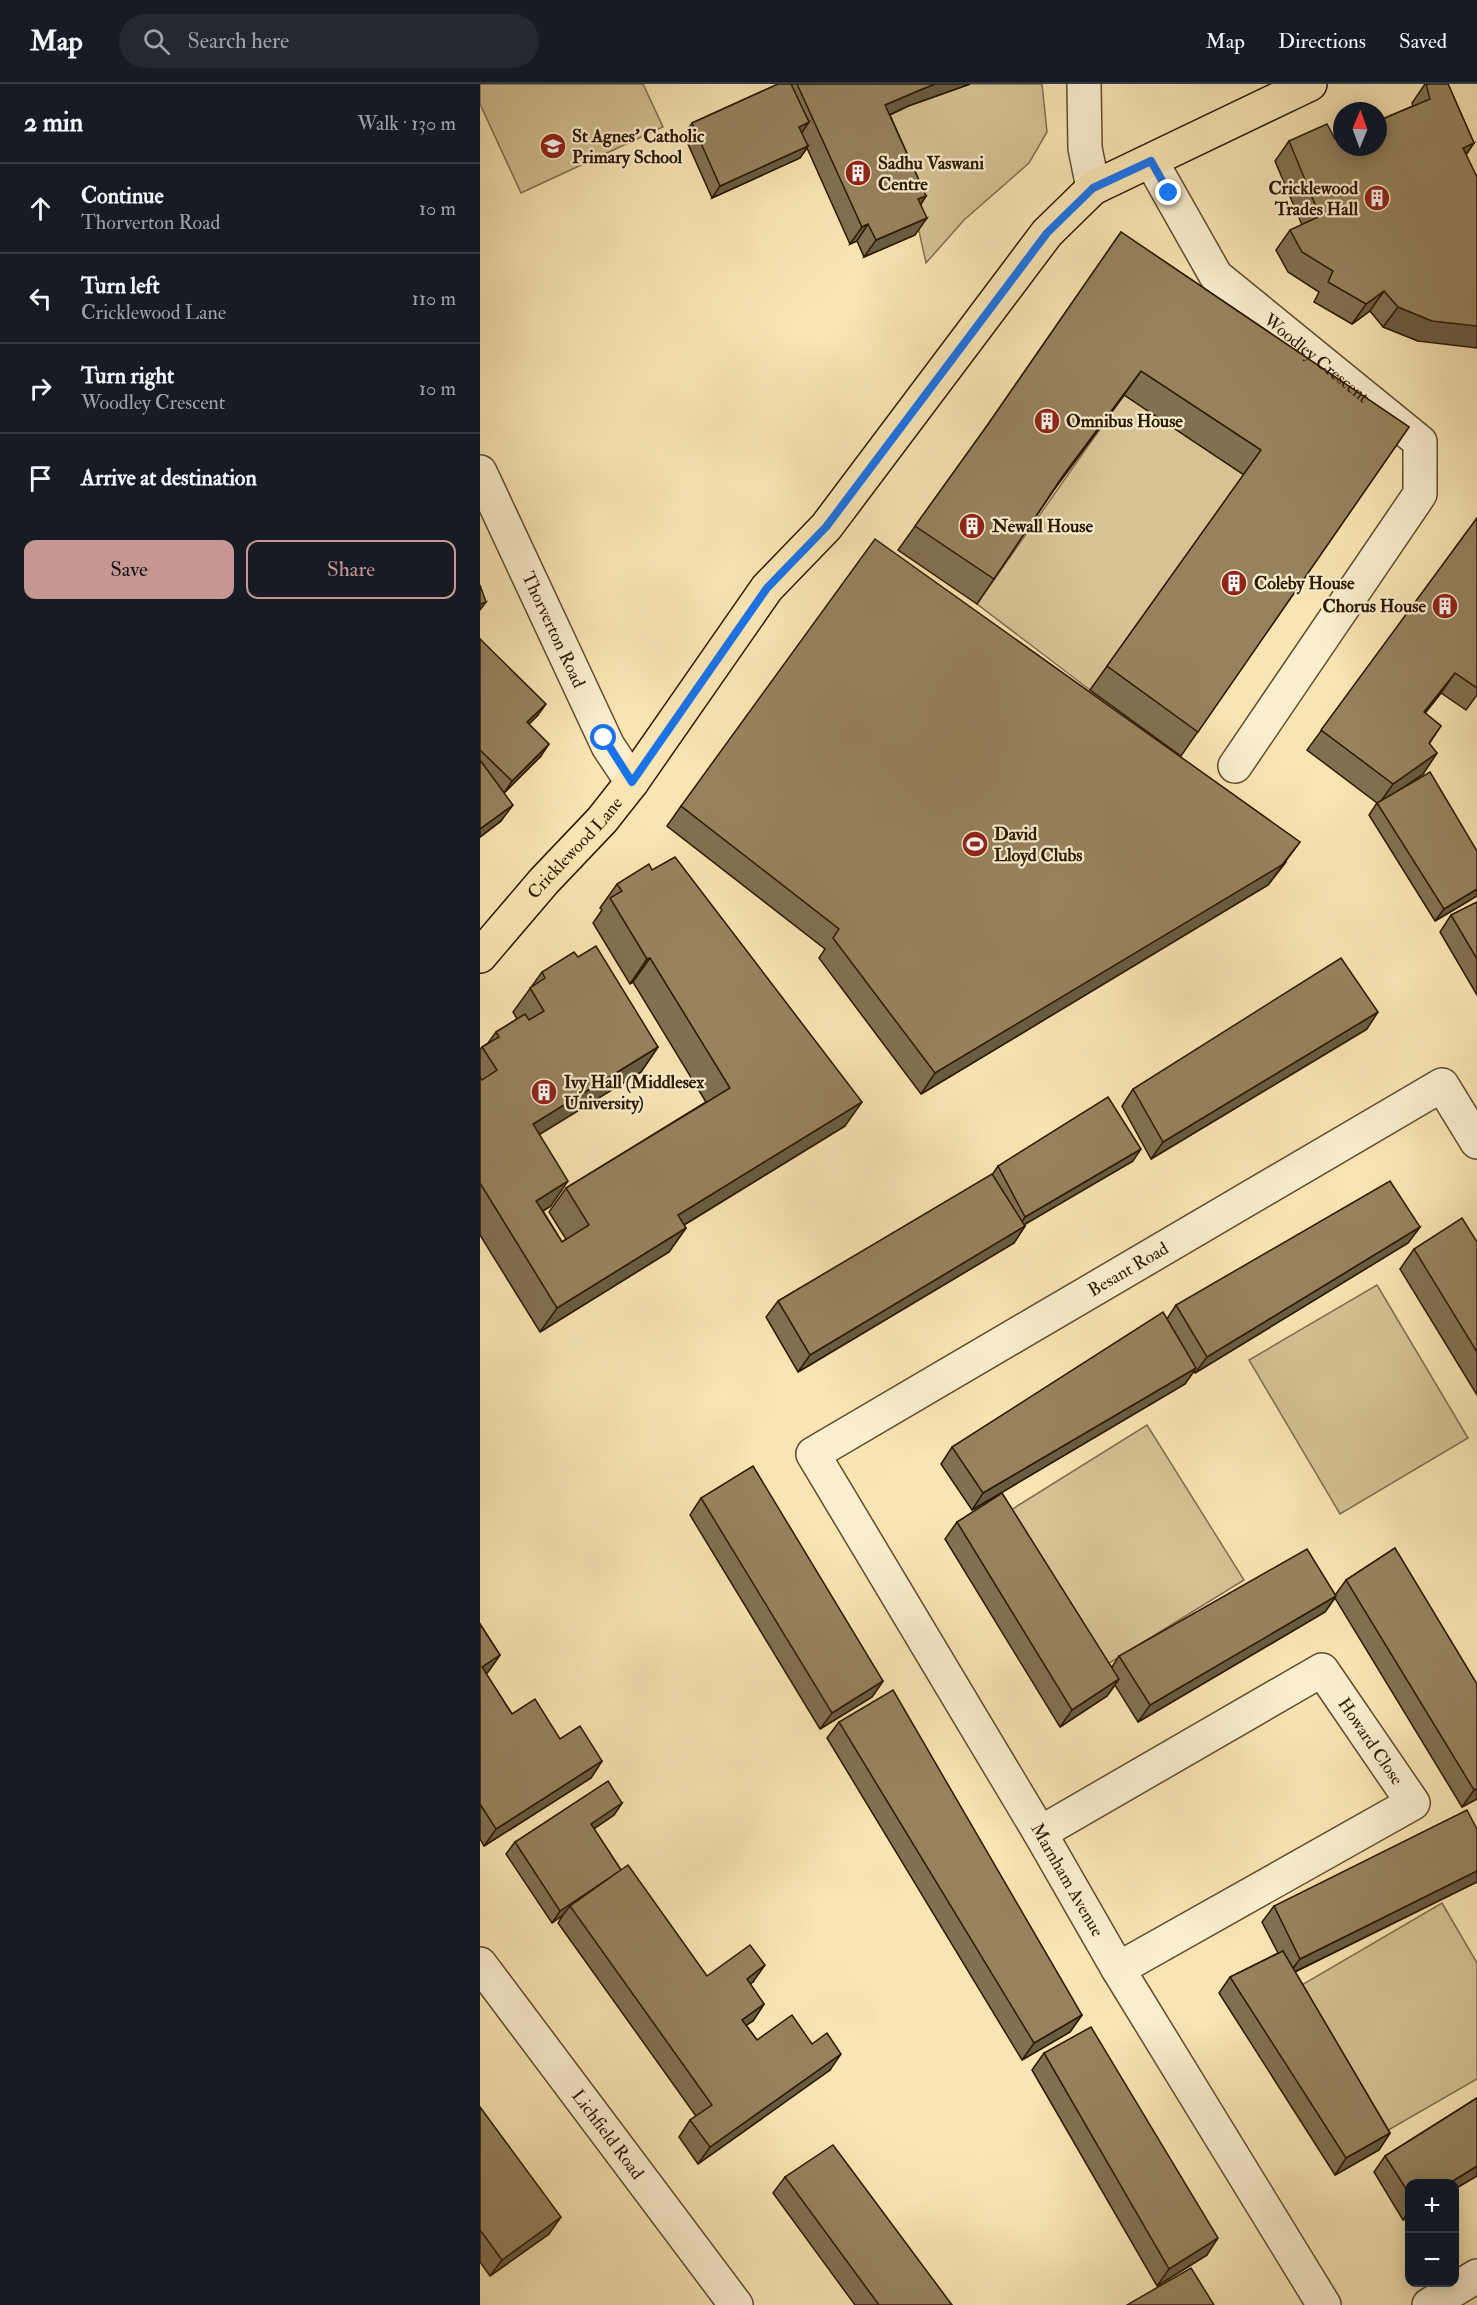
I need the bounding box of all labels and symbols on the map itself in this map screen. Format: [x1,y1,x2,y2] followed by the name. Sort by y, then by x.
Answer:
[1333,102,1387,156] north arrow
[572,125,705,169] place label: St Agnes' Catholic Primary School
[538,131,568,161] school or university icon: St Agnes' Catholic Primary School
[878,152,984,196] place label: Sadhu Vaswani Centre
[843,158,873,188] building icon: Sadhu Vaswani Centre
[1268,177,1358,221] place label: Cricklewood Trades Hall
[1155,179,1181,205] route end
[1362,183,1392,213] building icon: Cricklewood Trades Hall
[1258,307,1375,408] street label: Woodley Crescent
[1032,406,1062,436] building icon: Omnibus House
[1066,410,1183,433] place label: Omnibus House
[957,511,987,541] building icon: Newall House
[991,515,1093,538] place label: Newall House
[517,568,591,691] street label: Thorverton Road
[1219,568,1249,598] building icon: Coleby House
[1254,572,1355,595] place label: Coleby House
[1430,591,1460,621] building icon: Chorus House
[1323,595,1426,618] place label: Chorus House
[590,724,616,750] route start
[522,792,628,904] street label: Cricklewood Lane
[994,823,1083,867] place label: David Lloyd Clubs
[960,829,990,859] sports icon: David Lloyd Clubs
[564,1071,705,1115] place label: Ivy Hall (Middlesex University)
[529,1077,559,1107] building icon: Ivy Hall (Middlesex University)
[1084,1237,1173,1302] street label: Besant Road
[1333,1693,1409,1790] street label: Howard Close
[1025,1819,1109,1941] street label: Marnham Avenue
[567,2085,649,2184] street label: Lichfield Road

